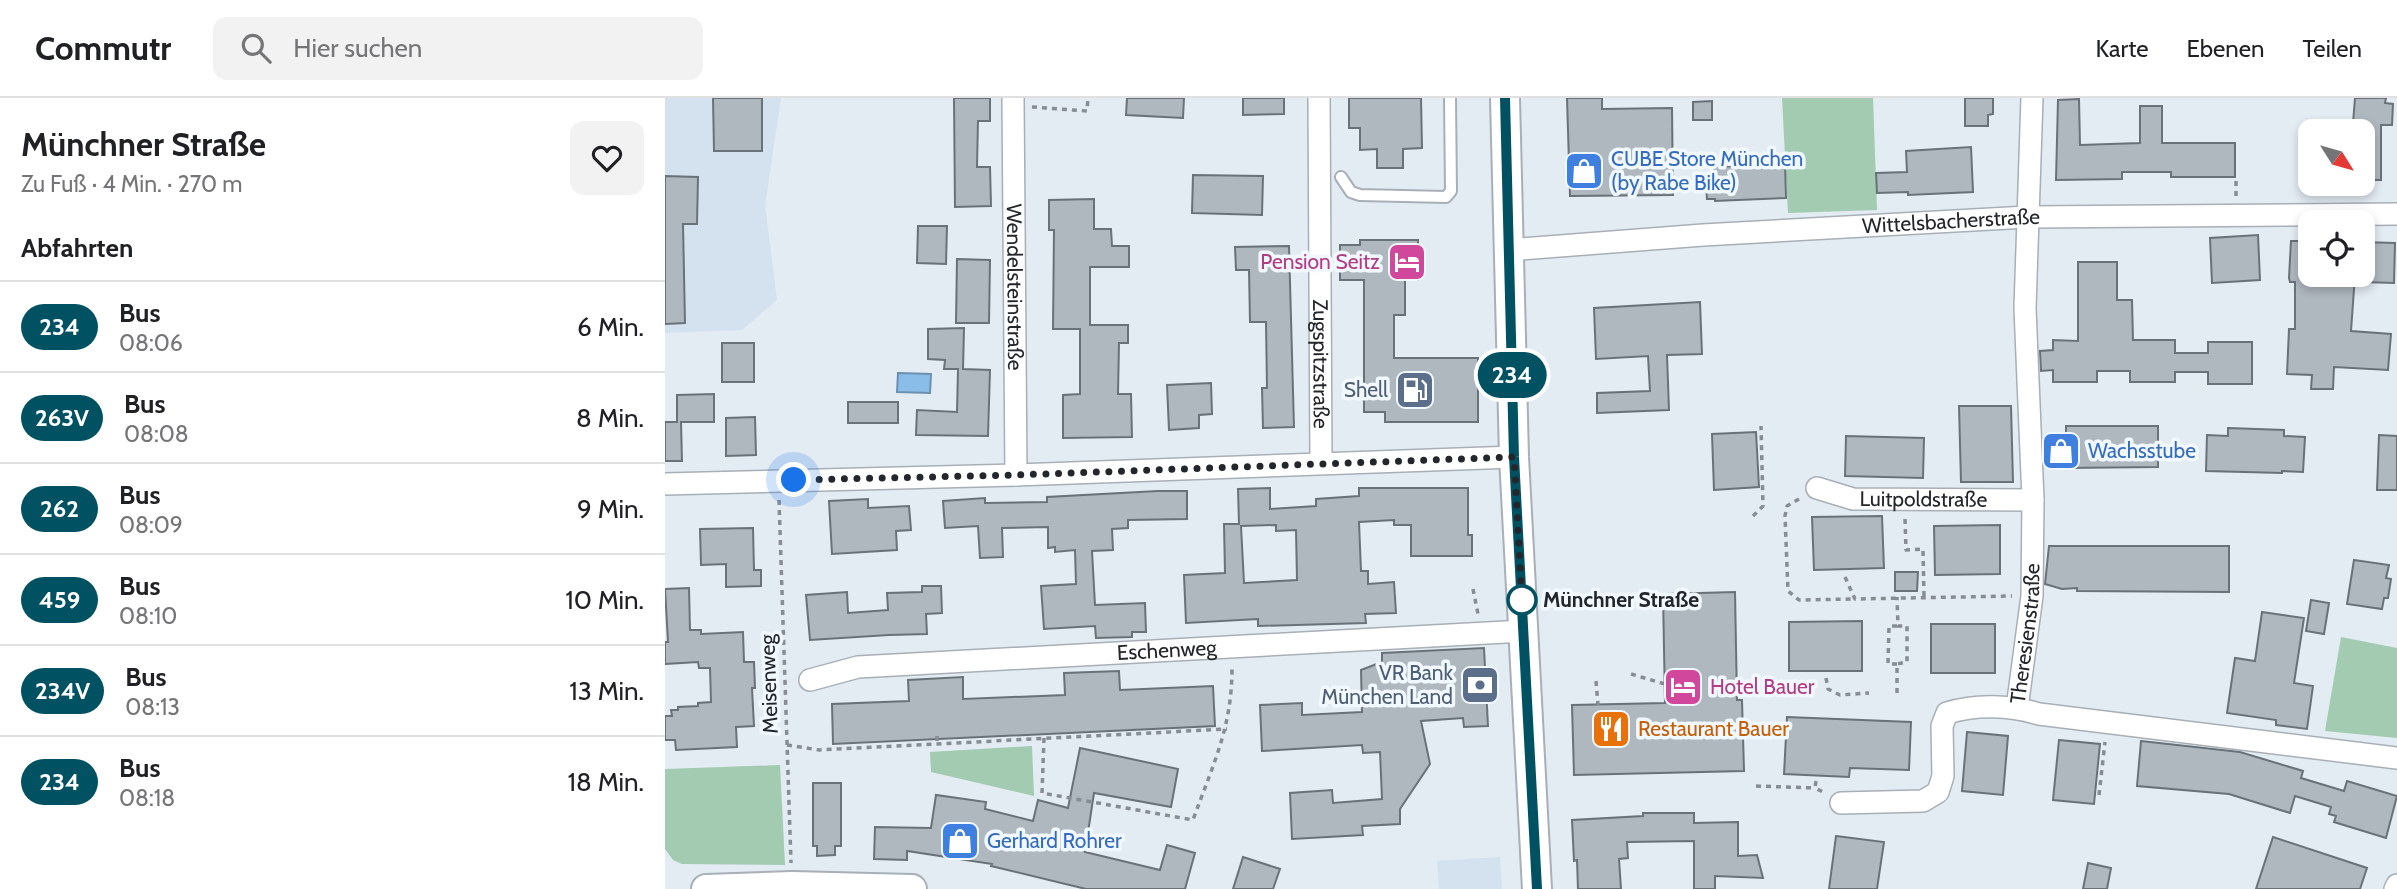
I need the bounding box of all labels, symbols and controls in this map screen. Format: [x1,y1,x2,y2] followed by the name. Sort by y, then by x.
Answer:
[213,17,703,80] search box
[35,28,171,68] text: Commutr
[237,29,275,67] icon: search
[293,32,422,64] text: Hier suchen
[2095,34,2148,63] text: Karte
[2186,34,2264,63] text: Ebenen
[2302,34,2362,63] text: Teilen
[2298,119,2375,196] north arrow
[2298,119,2375,287] map controls
[570,121,644,195] button: heart
[21,124,266,164] text: Münchner Straße
[1611,146,1803,195] place label: CUBE Store München (by Rabe Bike)
[1563,150,1605,192] shop icon: CUBE Store München (by Rabe Bike)
[21,170,242,198] text: Zu Fuß · 4 Min. · 270 m
[1002,203,1028,371] street label: Wendelsteinstraße
[1861,204,2040,238] street label: Wittelsbacherstraße
[2298,210,2375,287] button: locate
[21,232,133,264] text: Abfahrten
[1386,241,1428,283] hotel icon: Pension Seitz
[1260,249,1380,274] place label: Pension Seitz
[119,297,160,329] text: Bus
[1308,299,1334,429] street label: Zugspitzstraße
[577,311,644,343] text: 6 Min.
[39,312,80,341] text: 234
[119,329,183,357] text: 08:06
[1472,352,1552,398] line badge: 234
[1492,360,1532,389] text: 234
[1394,369,1436,411] fuel station icon: Shell
[1344,377,1388,402] place label: Shell
[124,388,165,420] text: Bus
[576,402,644,434] text: 8 Min.
[35,403,89,432] text: 263V
[124,420,189,448] text: 08:08
[2040,430,2082,472] shop icon: Wachsstube
[2088,438,2196,463] place label: Wachsstube
[776,462,811,497] your location
[119,479,160,511] text: Bus
[1859,486,1988,512] street label: Luitpoldstraße
[577,493,644,525] text: 9 Min.
[40,494,79,523] text: 262
[119,511,183,539] text: 08:09
[2005,563,2044,705] street label: Theresienstraße
[119,570,160,602] text: Bus
[565,584,644,616] text: 10 Min.
[39,585,80,614] text: 459
[1507,585,1537,615] marker: Münchner Straße
[1543,587,1699,612] place label: Münchner Straße
[119,602,177,630] text: 08:10
[754,633,783,734] street label: Meisenweg
[1116,635,1218,665] street label: Eschenweg
[1321,660,1454,709] place label: VR Bank München Land
[125,661,167,693] text: Bus
[1459,664,1501,706] bank icon: VR Bank München Land
[1662,666,1704,708] hotel icon: Hotel Bauer
[1710,674,1815,699] place label: Hotel Bauer
[569,675,644,707] text: 13 Min.
[35,676,90,705] text: 234V
[125,693,180,721] text: 08:13
[1590,708,1632,750] restaurant icon: Restaurant Bauer
[1638,716,1789,741] place label: Restaurant Bauer
[119,752,160,784] text: Bus
[568,766,644,798] text: 18 Min.
[39,767,80,796] text: 234
[119,784,175,812] text: 08:18
[939,820,981,862] shop icon: Gerhard Rohrer
[987,828,1122,853] place label: Gerhard Rohrer

